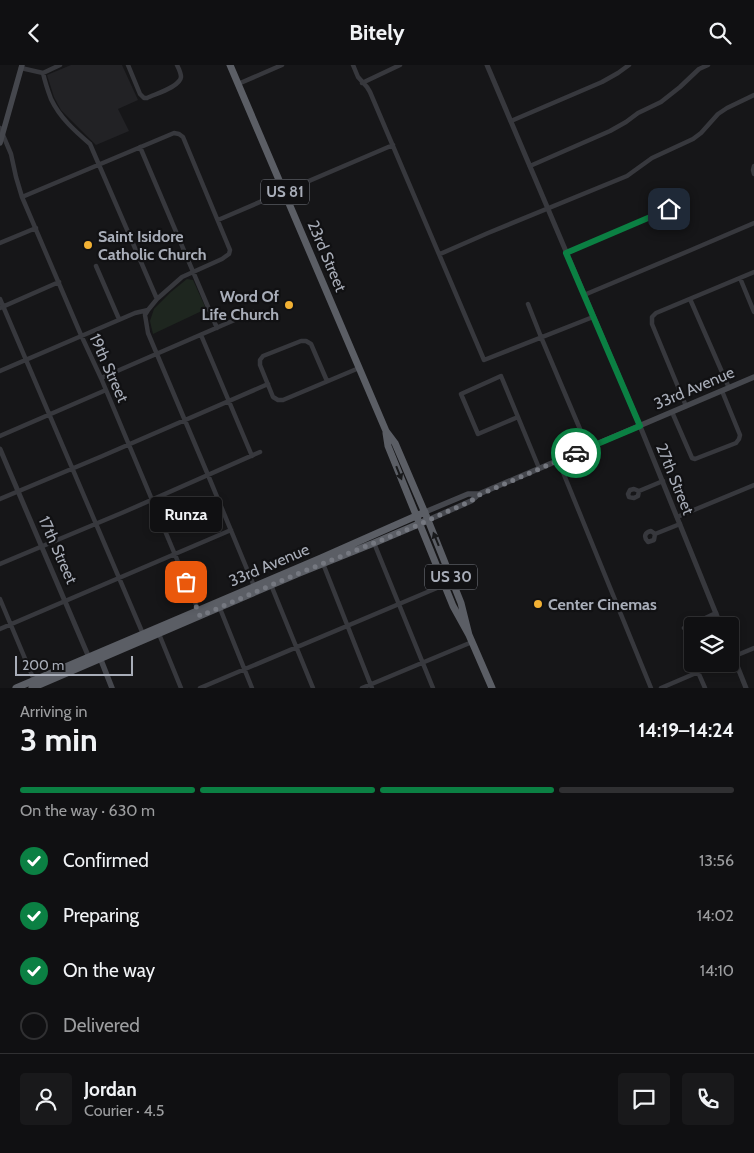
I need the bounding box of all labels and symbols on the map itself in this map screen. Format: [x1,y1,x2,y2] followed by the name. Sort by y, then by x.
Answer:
[261,179,309,205] road number: US 81
[648,188,690,230] pin
[304,218,351,295] street label: 23rd Street
[98,227,207,264] place label: Saint Isidore Catholic Church
[82,239,94,251] marker: Saint Isidore Catholic Church
[201,287,280,324] place label: Word Of Life Church
[283,299,295,311] marker: Word Of Life Church
[85,331,133,406] street label: 19th Street
[651,363,737,413] street label: 33rd Avenue
[551,428,601,478] courier
[652,441,698,518] street label: 27th Street
[396,466,404,481] one-way arrow
[150,497,222,532] callout: Runza
[35,513,82,587] street label: 17th Street
[432,532,439,547] one-way arrow
[226,540,312,590] street label: 33rd Avenue
[165,561,207,603] pin
[425,565,477,589] road number: US 30
[548,595,657,614] place label: Center Cinemas
[532,598,544,610] marker: Center Cinemas
[15,653,132,676] scale bar

